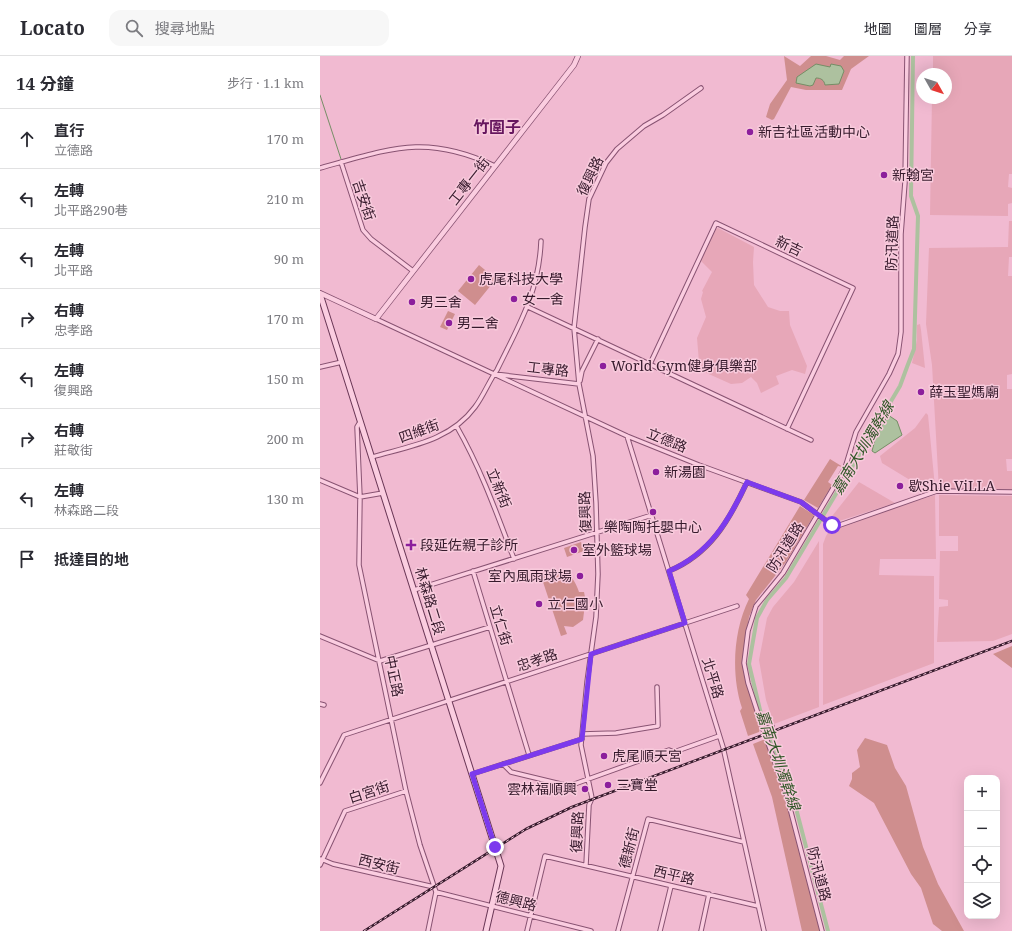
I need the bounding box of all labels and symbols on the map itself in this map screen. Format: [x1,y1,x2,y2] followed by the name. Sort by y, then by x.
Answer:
[916,68,952,104] north arrow
[473,116,521,138] district label: 竹圍子
[758,122,870,141] place label: 新吉社區活動中心
[745,127,755,137] marker: 新吉社區活動中心
[444,153,493,209] street label: 工專一街
[572,153,607,199] street label: 復興路
[892,165,934,184] place label: 新翰宮
[879,170,889,180] marker: 新翰宮
[349,177,380,223] street label: 吉安街
[881,215,902,271] street label: 防汛道路
[773,231,806,260] street label: 新吉
[479,269,563,288] place label: 虎尾科技大學
[466,274,476,284] marker: 虎尾科技大學
[522,289,564,308] place label: 女一舍
[420,292,462,311] place label: 男三舍
[509,294,519,304] marker: 女一舍
[407,297,417,307] marker: 男三舍
[457,313,499,332] place label: 男二舍
[444,318,454,328] marker: 男二舍
[611,356,757,375] place label: World Gym健身俱樂部
[526,357,570,380] street label: 工專路
[598,361,608,371] marker: World Gym健身俱樂部
[929,382,999,401] place label: 薛玉聖媽廟
[916,387,926,397] marker: 薛玉聖媽廟
[827,396,899,498] water label: 嘉南大圳濁幹線
[396,414,442,447] street label: 四維街
[644,423,690,456] street label: 立德路
[664,462,706,481] place label: 新湯園
[483,465,516,511] street label: 立新街
[651,467,661,477] marker: 新湯園
[908,476,995,495] place label: 歇Shie ViLLA
[895,481,905,491] marker: 歇Shie ViLLA
[574,491,595,533] street label: 復興路
[648,507,658,517] marker: 樂陶陶托嬰中心
[823,516,841,534] route start
[604,517,702,536] place label: 樂陶陶托嬰中心
[762,518,807,576] street label: 防汛道路
[420,535,518,554] place label: 段延佐親子診所
[405,539,417,551] marker: 段延佐親子診所
[582,540,652,559] place label: 室外籃球場
[569,545,579,555] marker: 室外籃球場
[411,565,450,637] street label: 林森路二段
[488,566,572,585] place label: 室內風雨球場
[575,571,585,581] marker: 室內風雨球場
[547,594,603,613] place label: 立仁國小
[534,599,544,609] marker: 立仁國小
[486,602,517,648] street label: 立仁街
[514,644,560,675] street label: 忠孝路
[381,653,408,698] street label: 中正路
[698,655,729,701] street label: 北平路
[752,707,806,814] water label: 嘉南大圳濁幹線
[612,746,682,765] place label: 虎尾順天宮
[599,751,609,761] marker: 虎尾順天宮
[616,775,658,794] place label: 三寶堂
[346,776,392,807] street label: 白宮街
[507,779,577,798] place label: 雲林福順興
[603,780,613,790] marker: 三寶堂
[580,784,590,794] marker: 雲林福順興
[566,811,587,853] street label: 復興路
[614,825,643,871] street label: 德新街
[486,838,504,856] route end
[803,844,836,903] street label: 防汛道路
[356,849,402,878] street label: 西安街
[652,861,697,888] street label: 西平路
[493,886,539,915] street label: 德興路

